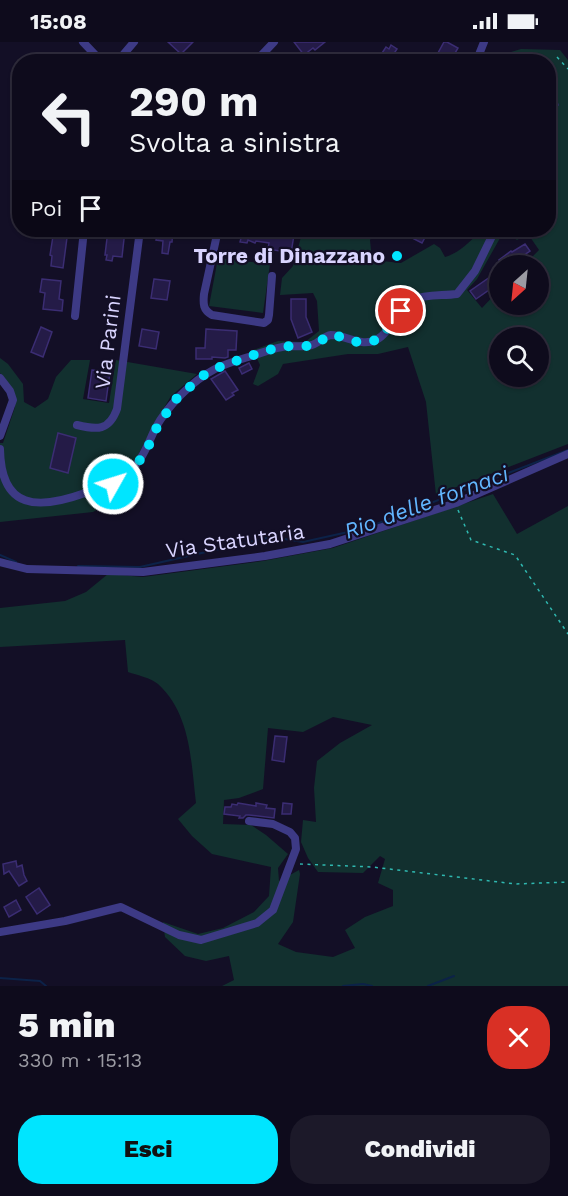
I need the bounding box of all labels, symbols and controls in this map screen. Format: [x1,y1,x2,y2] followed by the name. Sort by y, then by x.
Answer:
[30,9,87,34] text: 15:08
[129,77,259,126] text: 290 m
[30,78,108,156] icon: left
[129,127,340,159] text: Svolta a sinistra
[74,192,107,225] icon: arrive
[30,196,62,221] text: Poi
[194,243,385,268] place label: Torre di Dinazzano
[390,249,404,263] marker: Torre di Dinazzano
[489,255,549,315] north arrow
[489,255,549,387] map controls
[375,285,426,336] pin
[89,293,126,391] street label: Via Parini
[384,294,417,327] icon: arrive
[489,327,549,387] button: search
[81,452,145,516] position arrow
[341,461,513,544] water label: Rio delle fornaci
[164,518,306,563] street label: Via Statutaria
[18,1004,115,1046] text: 5 min
[487,1006,550,1069] button: close
[18,1048,142,1072] text: 330 m · 15:13
[18,1115,278,1184] button: Esci
[290,1115,550,1184] button: Condividi

